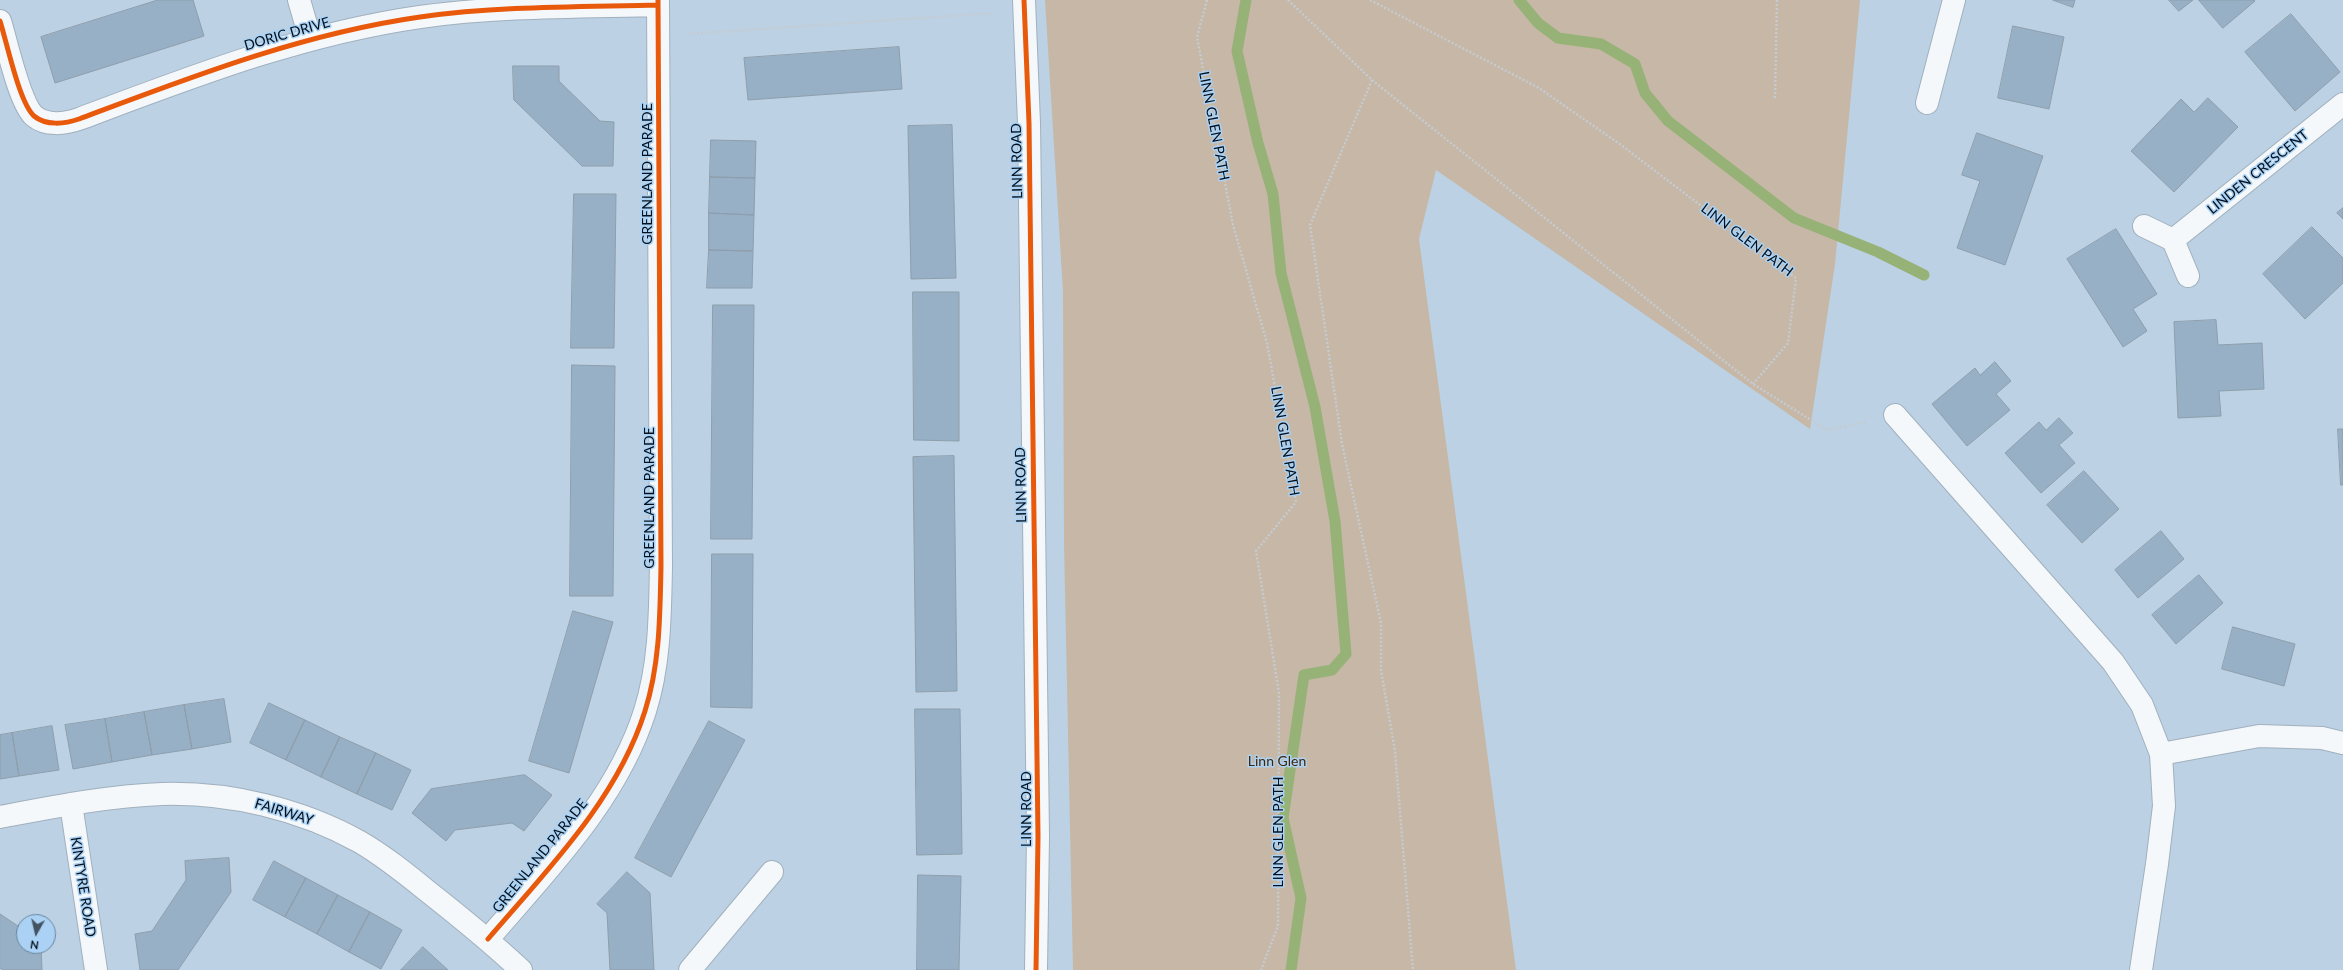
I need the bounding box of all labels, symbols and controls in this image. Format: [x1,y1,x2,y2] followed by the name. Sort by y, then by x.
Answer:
[242,14,332,54] street label: DORIC DRIVE
[1195,70,1233,182] street label: LINN GLEN PATH
[639,103,655,245] street label: GREENLAND PARADE
[1008,123,1026,199] street label: LINN ROAD
[2204,126,2312,218] street label: LINDEN CRESCENT
[1698,200,1796,280] street label: LINN GLEN PATH
[1267,385,1303,497] street label: LINN GLEN PATH
[641,427,657,569] street label: GREENLAND PARADE
[1012,447,1030,523] street label: LINN ROAD
[1248,753,1306,769] park label: Linn Glen
[1018,771,1034,847] street label: LINN ROAD
[1270,777,1286,887] street label: LINN GLEN PATH
[253,795,315,829] street label: FAIRWAY
[489,796,591,916] street label: GREENLAND PARADE
[67,836,99,938] street label: KINTYRE ROAD
[16,914,56,954] north arrow
[29,938,40,952] text: N

